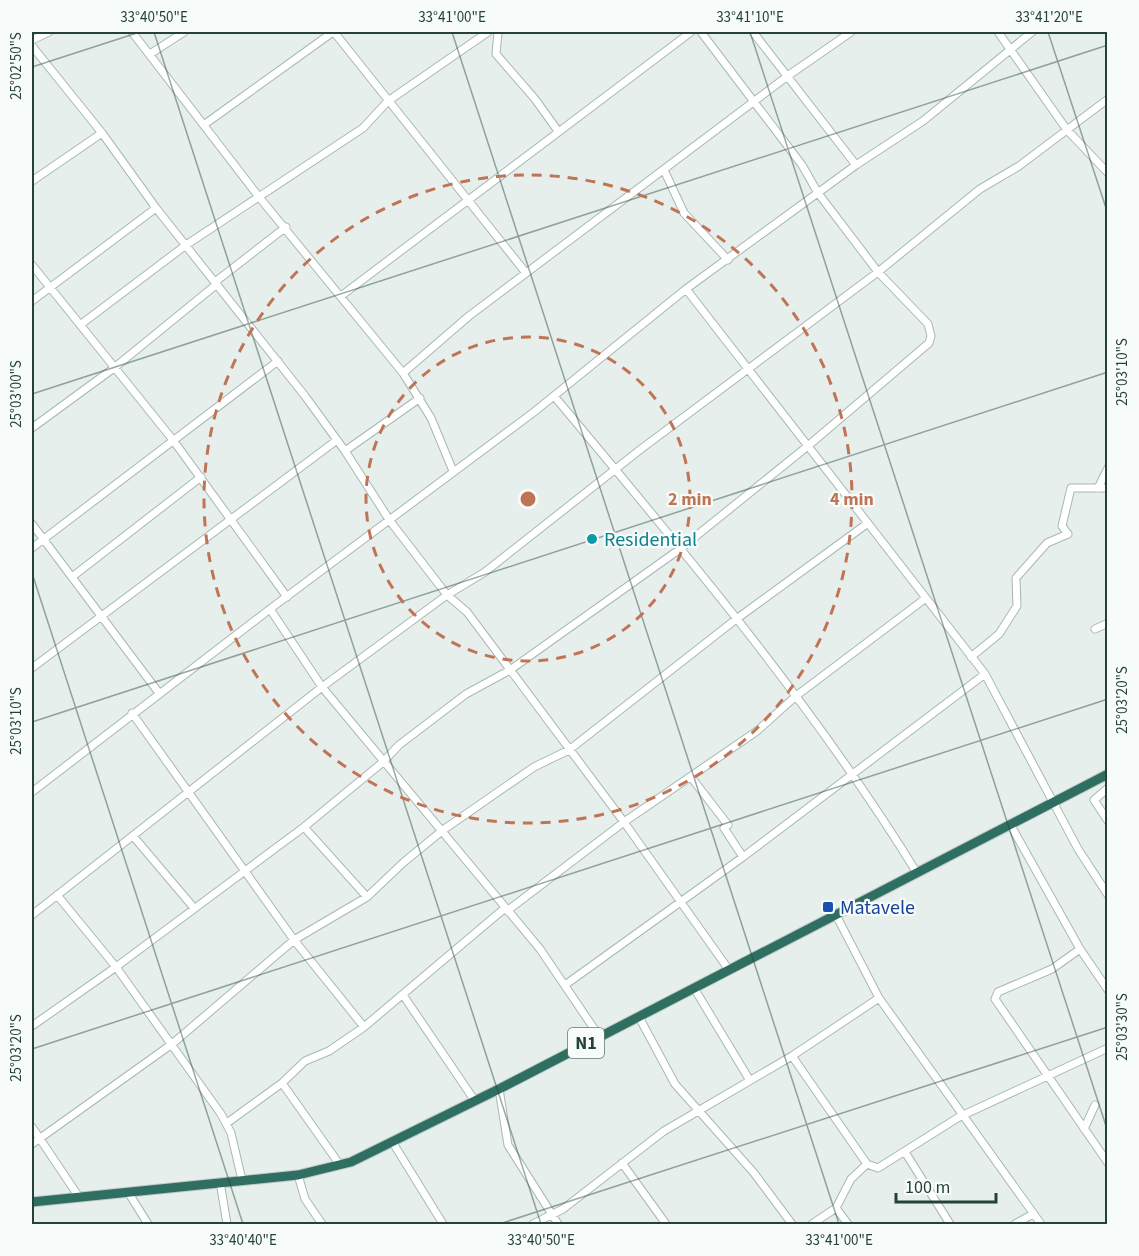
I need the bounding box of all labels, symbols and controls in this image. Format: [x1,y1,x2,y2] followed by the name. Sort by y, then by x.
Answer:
[120,7,188,28] text: 33°40'50"E
[418,7,486,28] text: 33°41'00"E
[716,7,784,28] text: 33°41'10"E
[1015,7,1083,28] text: 33°41'20"E
[6,32,27,100] text: 25°02'50"S
[1112,338,1133,406] text: 25°03'10"S
[6,360,27,428] text: 25°03'00"S
[668,487,712,512] text: 2 min
[830,487,874,512] text: 4 min
[518,489,538,509] centre of rings
[604,526,697,554] place label: Residential
[585,532,599,546] marker: Residential
[1112,666,1133,734] text: 25°03'20"S
[6,687,27,755] text: 25°03'10"S
[840,894,915,922] place label: Matavele
[821,900,835,914] marker: Matavele
[1112,993,1133,1061] text: 25°03'30"S
[6,1014,27,1082] text: 25°03'20"S
[568,1028,604,1058] road number: N1
[896,1166,996,1204] scale bar
[905,1175,950,1200] text: 100 m
[209,1230,277,1251] text: 33°40'40"E
[507,1230,575,1251] text: 33°40'50"E
[805,1230,873,1251] text: 33°41'00"E

